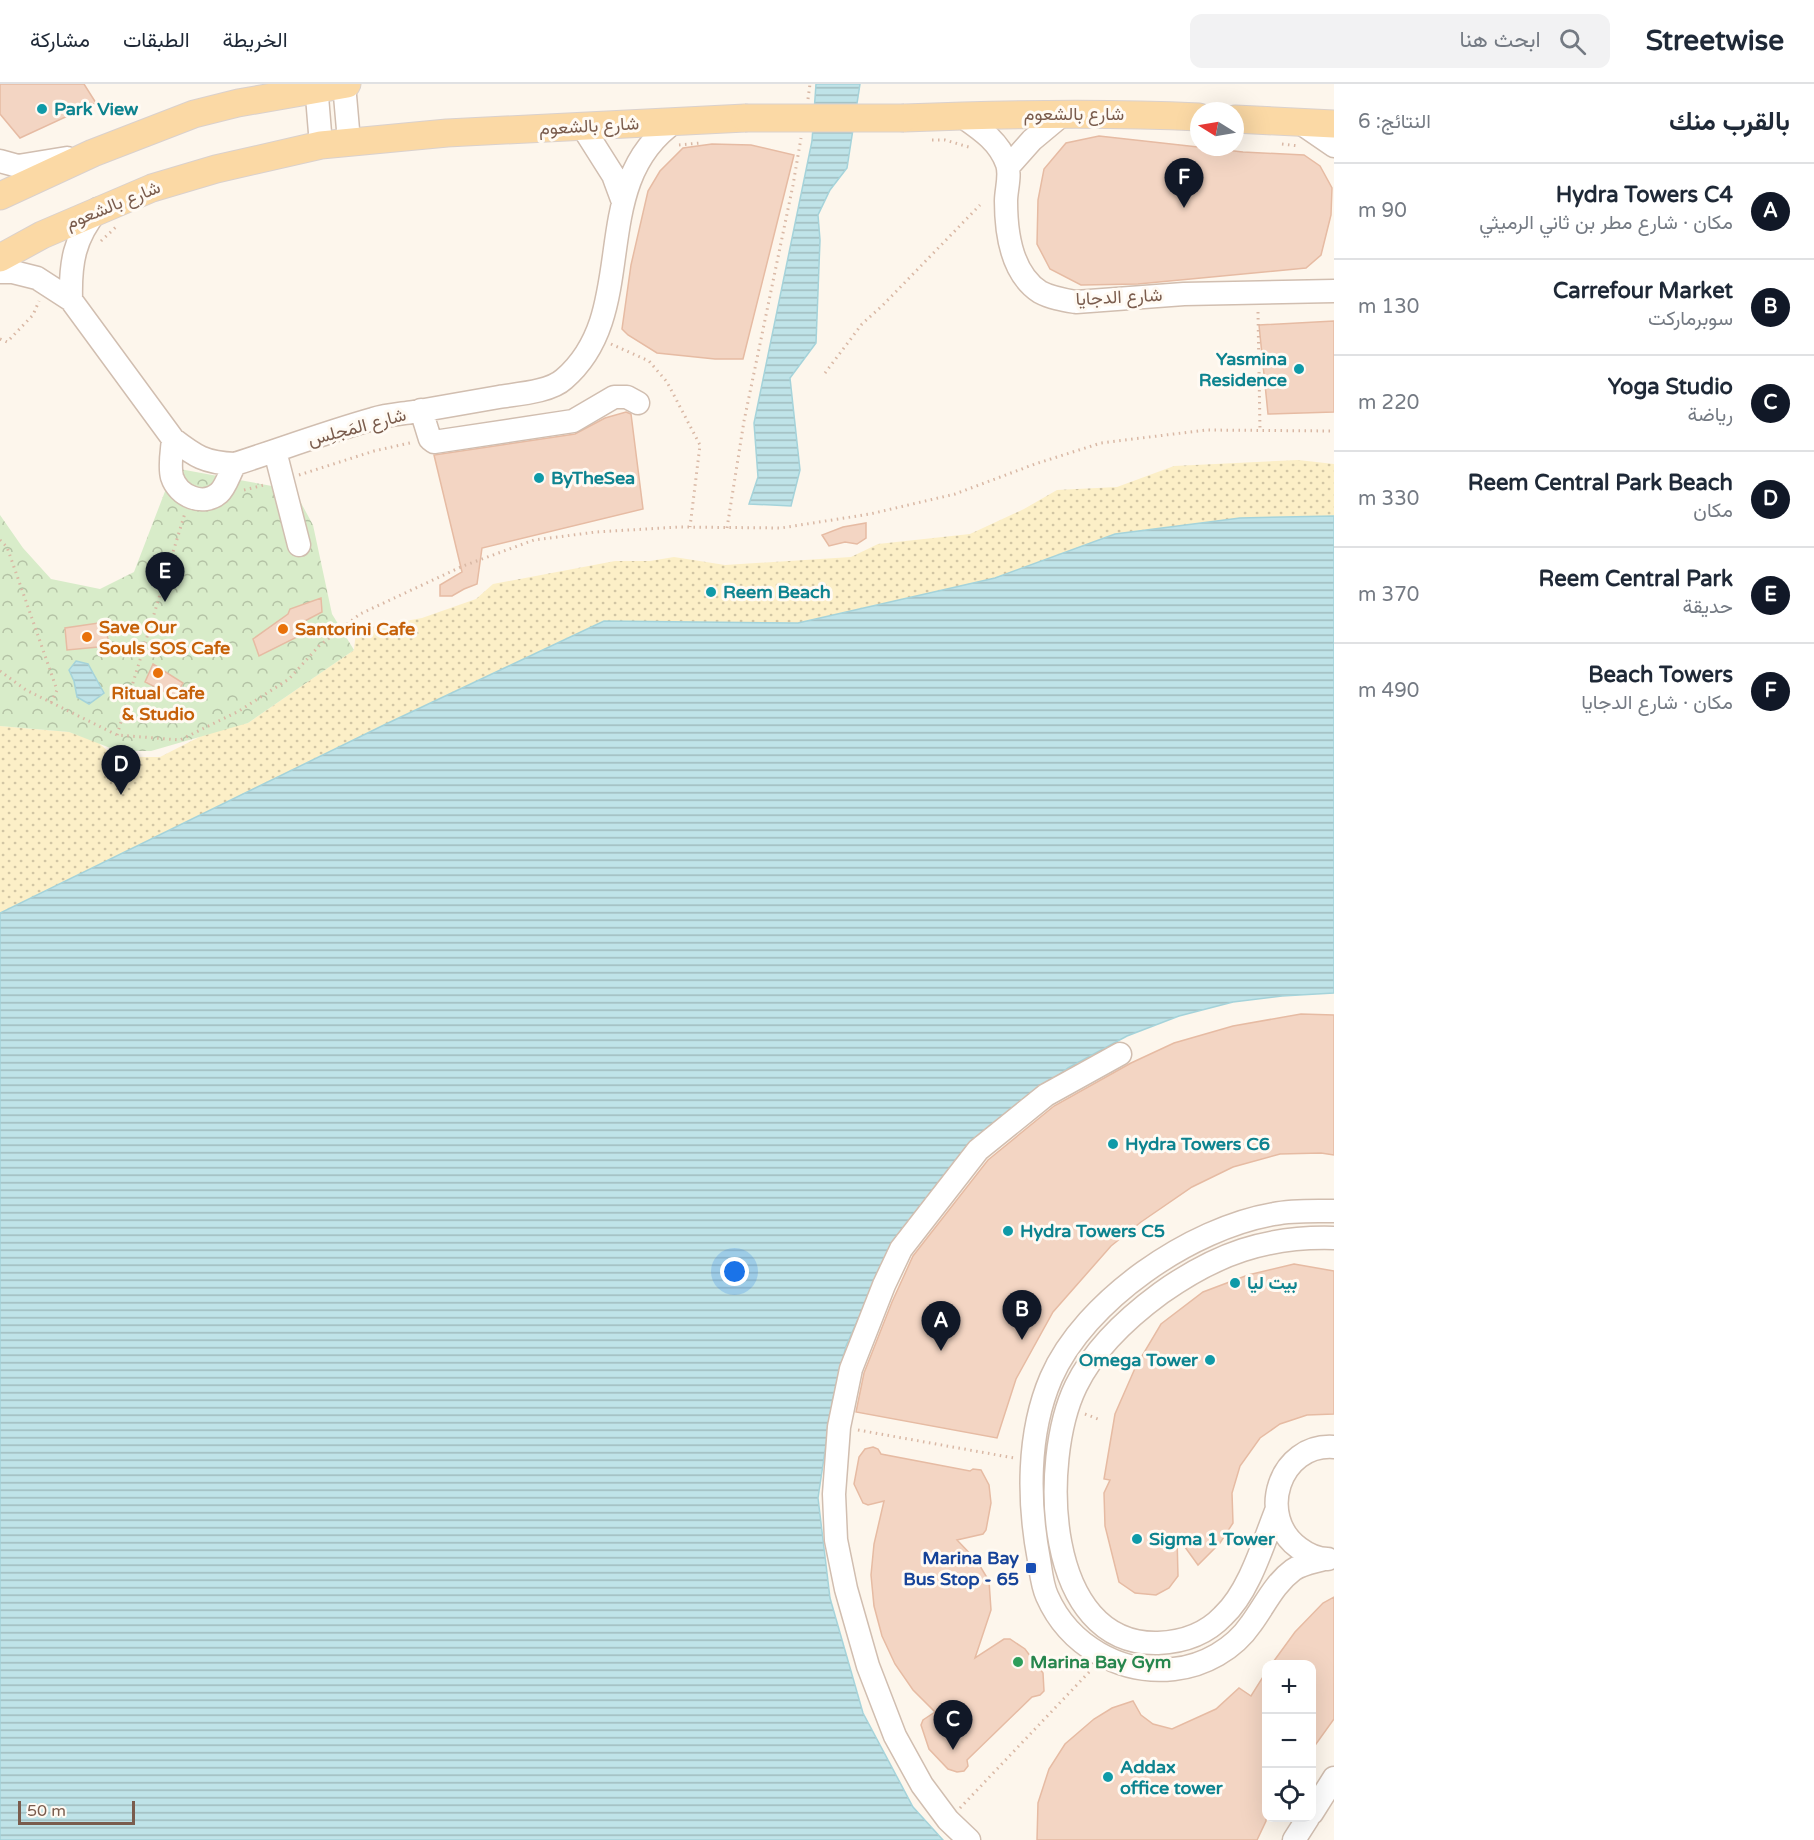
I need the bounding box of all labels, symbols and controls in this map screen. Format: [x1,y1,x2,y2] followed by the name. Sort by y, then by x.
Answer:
[1190,14,1610,68] search box
[1646,24,1784,58] text: Streetwise
[1556,25,1589,58] icon: search
[1459,27,1541,53] text: ابحث هنا
[30,28,90,53] text: مشاركة
[123,28,190,53] text: الطبقات
[223,28,288,53] text: الخريطة
[54,98,139,120] place label: Park View
[35,102,49,116] marker: Park View
[1190,102,1244,156] north arrow
[1024,103,1124,126] street label: شارع بالشعوم
[1669,106,1790,137] text: بالقرب منك
[1358,110,1431,134] text: النتائج: 6
[538,112,640,141] street label: شارع بالشعوم
[1164,158,1204,208] pin: F
[62,176,164,235] street label: شارع بالشعوم
[1556,182,1733,208] text: Hydra Towers C4
[1358,199,1407,223] text: 90 m
[1763,199,1778,223] text: A
[1479,211,1733,235] text: مكان · شارع مطر بن ثاني الرميثي
[1553,278,1733,304] text: Carrefour Market
[1075,284,1163,311] street label: شارع الدجايا
[1358,295,1419,319] text: 130 m
[1764,295,1777,319] text: B
[1648,307,1733,331] text: سوبرماركت
[1199,348,1287,391] place label: Yasmina Residence
[1292,362,1306,376] marker: Yasmina Residence
[1608,374,1733,400] text: Yoga Studio
[1358,391,1419,415] text: 220 m
[1764,391,1777,415] text: C
[305,403,409,452] street label: شارع المَجلِس
[1688,403,1733,427] text: رياضة
[551,467,635,489] place label: ByTheSea
[1468,470,1733,496] text: Reem Central Park Beach
[532,471,546,485] marker: ByTheSea
[1358,487,1419,511] text: 330 m
[1763,487,1778,511] text: D
[1693,499,1733,523] text: مكان
[146,552,184,602] pin: E
[1539,566,1733,592] text: Reem Central Park
[723,581,831,603] place label: Reem Beach
[1358,583,1419,607] text: 370 m
[1764,583,1777,607] text: E
[704,585,718,599] marker: Reem Beach
[1682,595,1733,619] text: حديقة
[99,616,230,659] place label: Save Our Souls SOS Cafe
[295,618,415,640] place label: Santorini Cafe
[276,622,290,636] marker: Santorini Cafe
[80,630,94,644] marker: Save Our Souls SOS Cafe
[1588,662,1733,688] text: Beach Towers
[151,666,165,680] marker: Ritual Cafe & Studio
[1358,679,1419,703] text: 490 m
[1764,679,1777,703] text: F
[111,682,205,725] place label: Ritual Cafe & Studio
[1581,691,1733,715] text: مكان · شارع الدجايا
[102,746,140,795] pin: D
[1125,1133,1270,1155] place label: Hydra Towers C6
[1106,1137,1120,1151] marker: Hydra Towers C6
[1020,1220,1165,1242] place label: Hydra Towers C5
[1001,1224,1015,1238] marker: Hydra Towers C5
[720,1257,749,1286] your location
[1247,1272,1298,1294] place label: بيت ليا
[1228,1276,1242,1290] marker: بيت ليا
[1002,1290,1042,1340] pin: B
[922,1302,960,1351] pin: A
[1079,1349,1199,1371] place label: Omega Tower
[1203,1353,1217,1367] marker: Omega Tower
[1149,1528,1276,1550] place label: Sigma 1 Tower
[1130,1532,1144,1546] marker: Sigma 1 Tower
[903,1547,1019,1590] place label: Marina Bay Bus Stop - 65
[1024,1561,1038,1575] marker: Marina Bay Bus Stop - 65
[1030,1651,1171,1673] place label: Marina Bay Gym
[1011,1655,1025,1669] marker: Marina Bay Gym
[1262,1660,1316,1822] map controls
[1262,1660,1316,1714] button: +
[934,1700,972,1750] pin: C
[1262,1714,1316,1768] button: −
[1120,1756,1224,1799] place label: Addax office tower
[1262,1768,1316,1822] button: locate
[1101,1770,1115,1784] marker: Addax office tower
[18,1798,135,1826] scale bar
[27,1801,66,1821] text: 50 m

